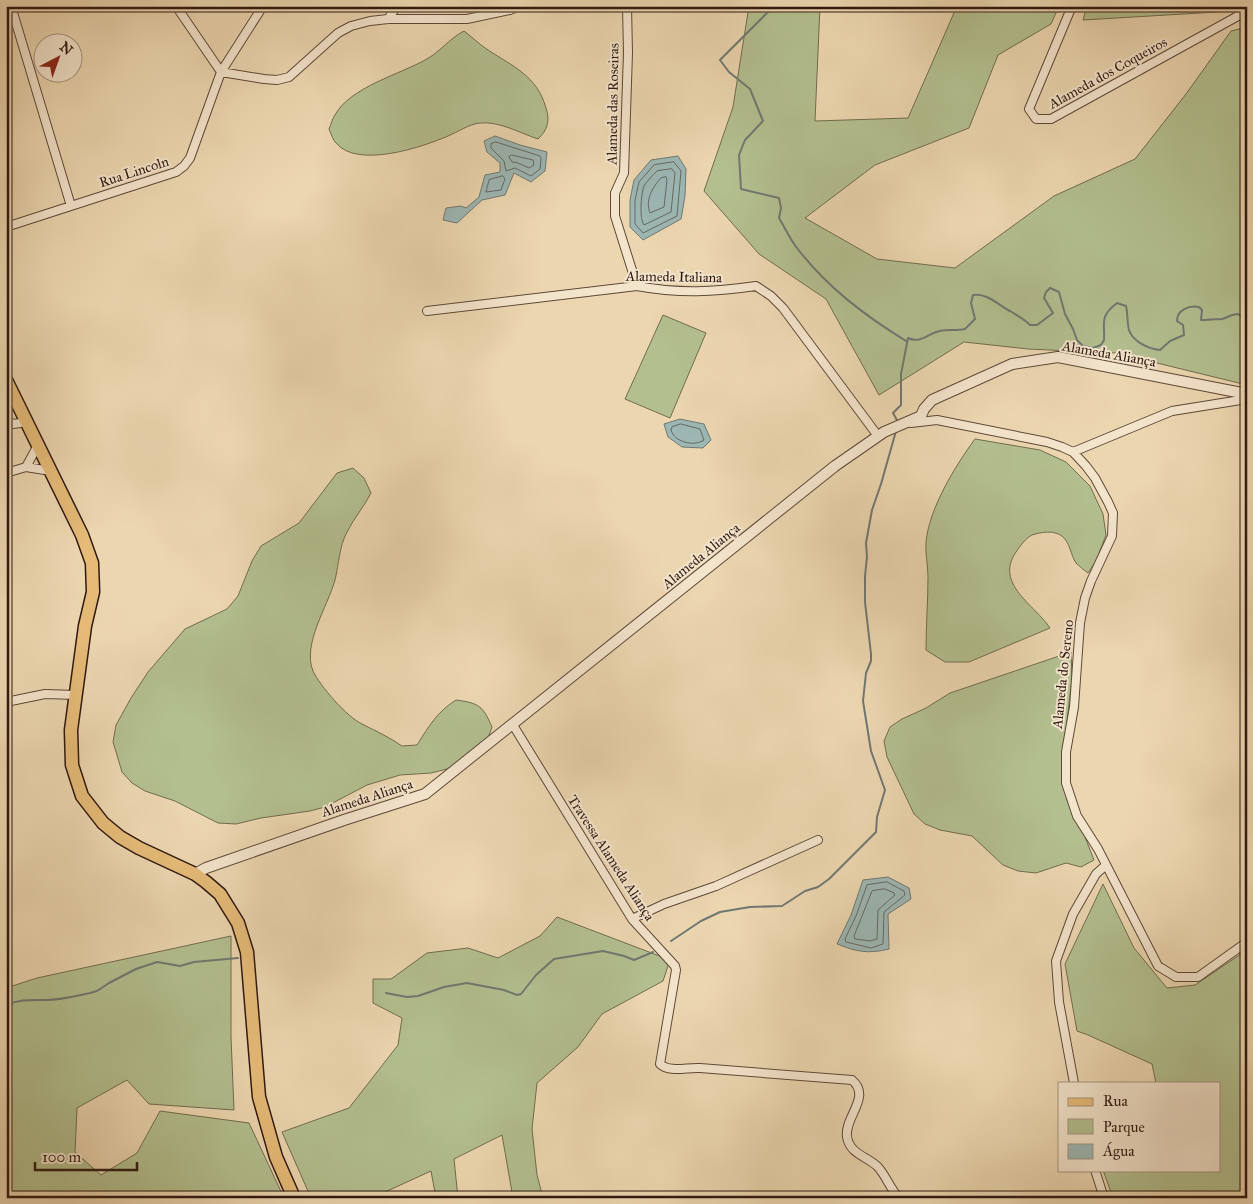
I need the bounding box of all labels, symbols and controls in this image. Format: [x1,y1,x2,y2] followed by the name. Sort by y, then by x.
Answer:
[32,32,82,82] north arrow
[1045,33,1171,114] street label: Alameda dos Coqueiros
[56,38,76,59] text: N
[603,43,623,166] street label: Alameda das Roseiras
[97,153,171,191] street label: Rua Lincoln
[625,268,722,286] street label: Alameda Italiana
[1060,337,1157,371] street label: Alameda Aliança
[658,519,743,593] street label: Alameda Aliança
[1049,619,1077,730] street label: Alameda do Sereno
[318,775,415,821] street label: Alameda Aliança
[564,792,658,924] street label: Travessa Alameda Aliança
[1058,1082,1220,1172] legend
[1103,1092,1128,1110] text: Rua
[1103,1118,1145,1137] text: Parque
[35,1139,138,1171] scale bar
[1102,1141,1135,1160] text: Água
[42,1148,82,1166] text: 100 m

